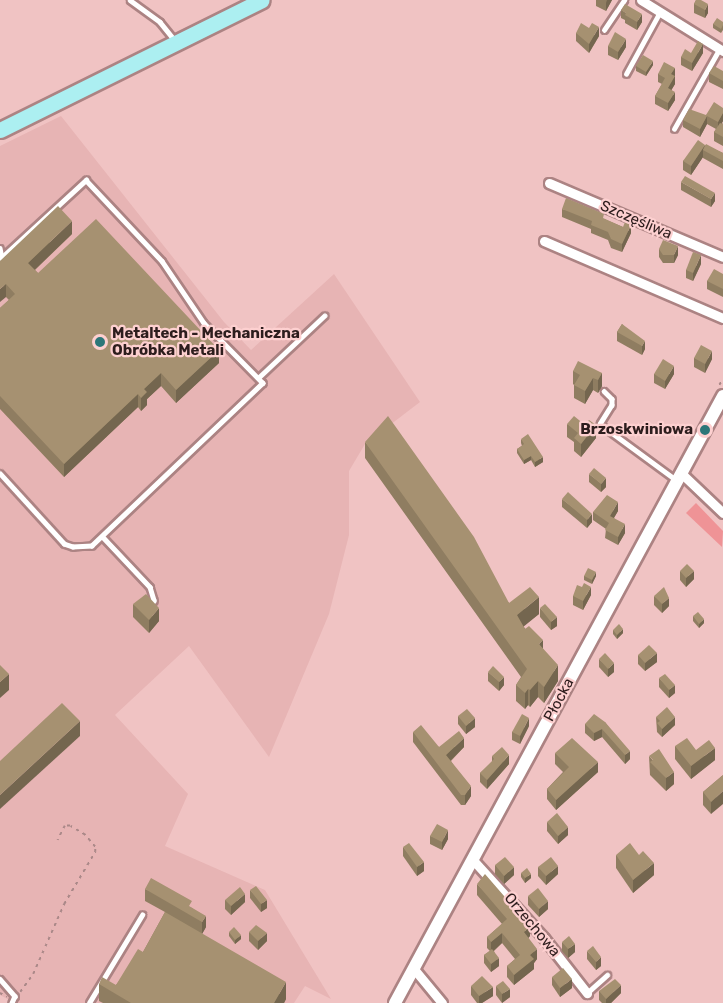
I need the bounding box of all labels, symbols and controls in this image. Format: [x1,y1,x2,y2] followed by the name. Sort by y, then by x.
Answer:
[597,197,675,243] street label: Szczęśliwa
[112,324,300,359] place label: Metaltech - Mechaniczna Obróbka Metali
[93,335,107,349] marker: Metaltech - Mechaniczna Obróbka Metali
[580,421,693,439] place label: Brzoskwiniowa
[698,423,712,437] marker: Brzoskwiniowa
[540,675,578,725] street label: Płocka
[500,889,564,961] street label: Orzechowa

